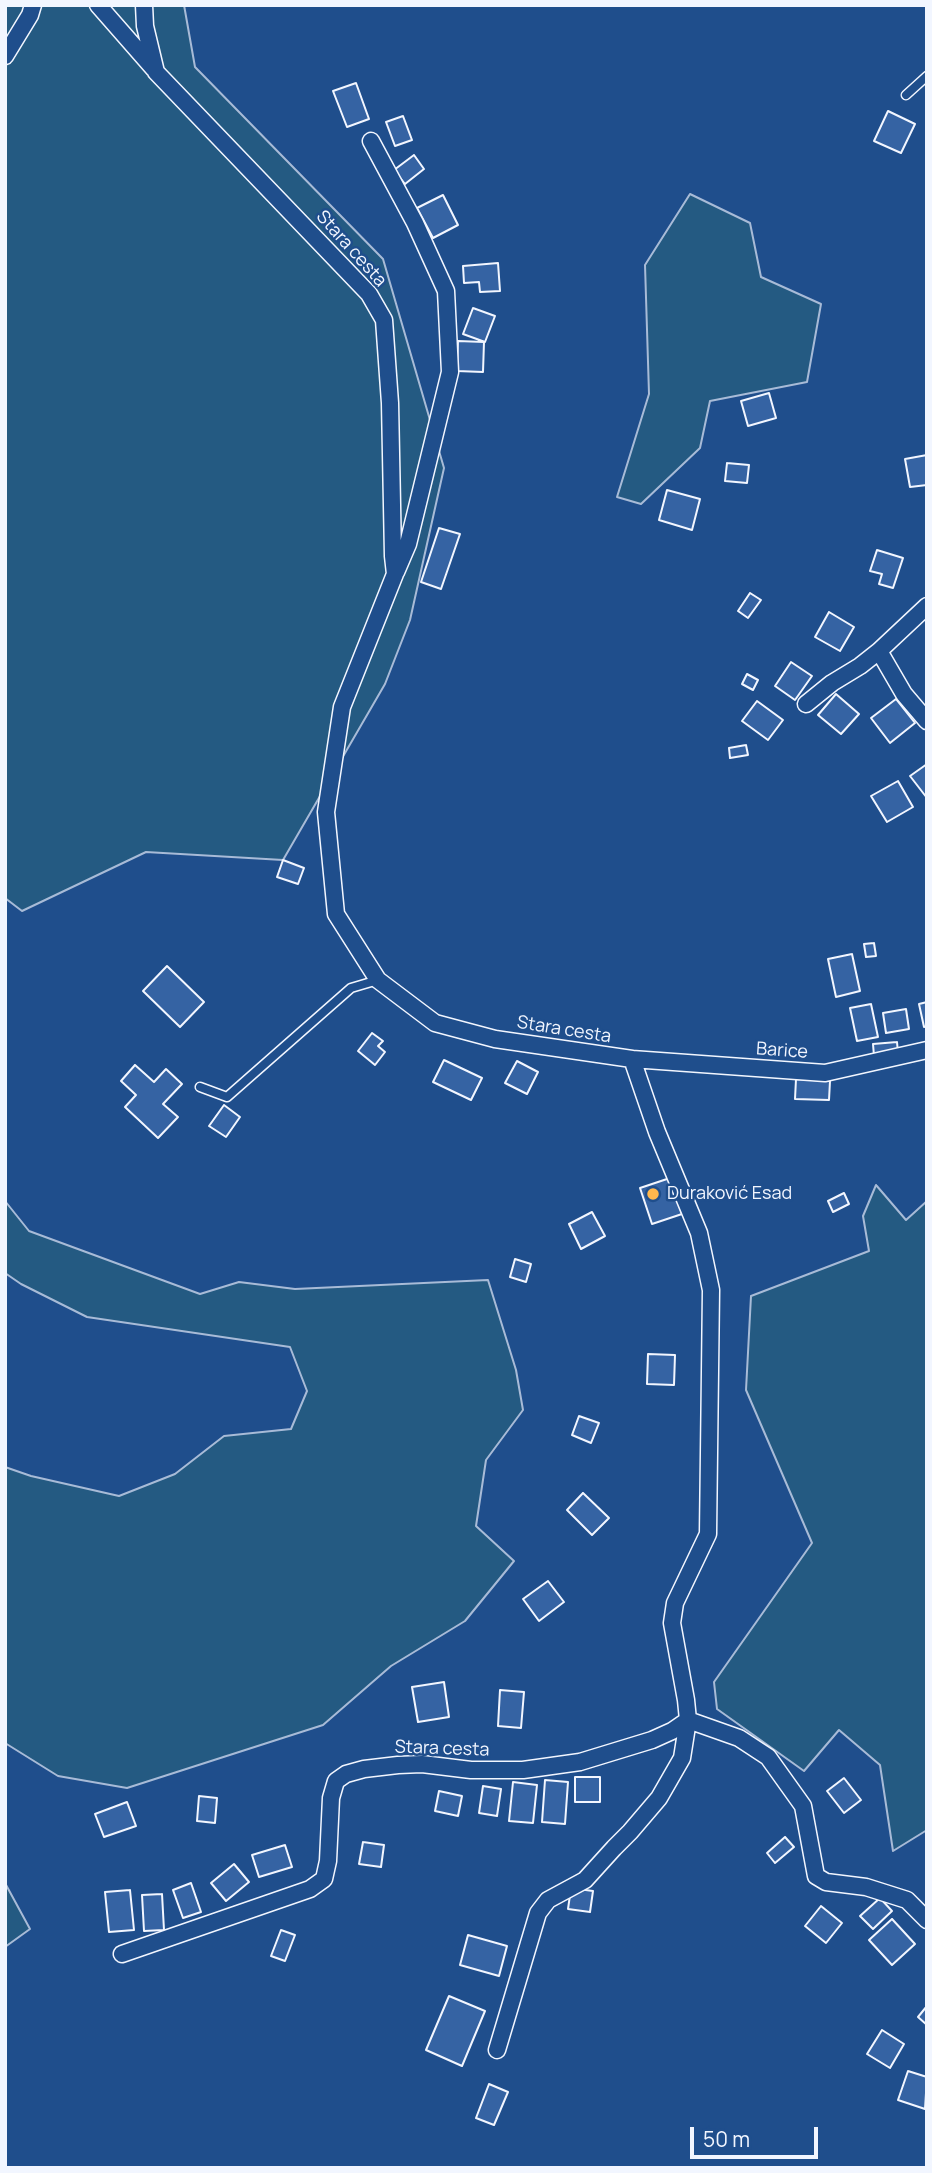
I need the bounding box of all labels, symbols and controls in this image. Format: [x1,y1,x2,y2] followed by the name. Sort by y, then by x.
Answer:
[311,207,391,291] street label: Stara cesta
[515,1012,613,1048] street label: Stara cesta
[755,1038,809,1064] street label: Barice
[667,1183,792,1205] place label: Duraković Esad
[645,1186,661,1202] marker: Duraković Esad
[394,1737,490,1761] street label: Stara cesta
[694,2114,822,2158] scale bar
[703,2125,750,2153] text: 50 m

